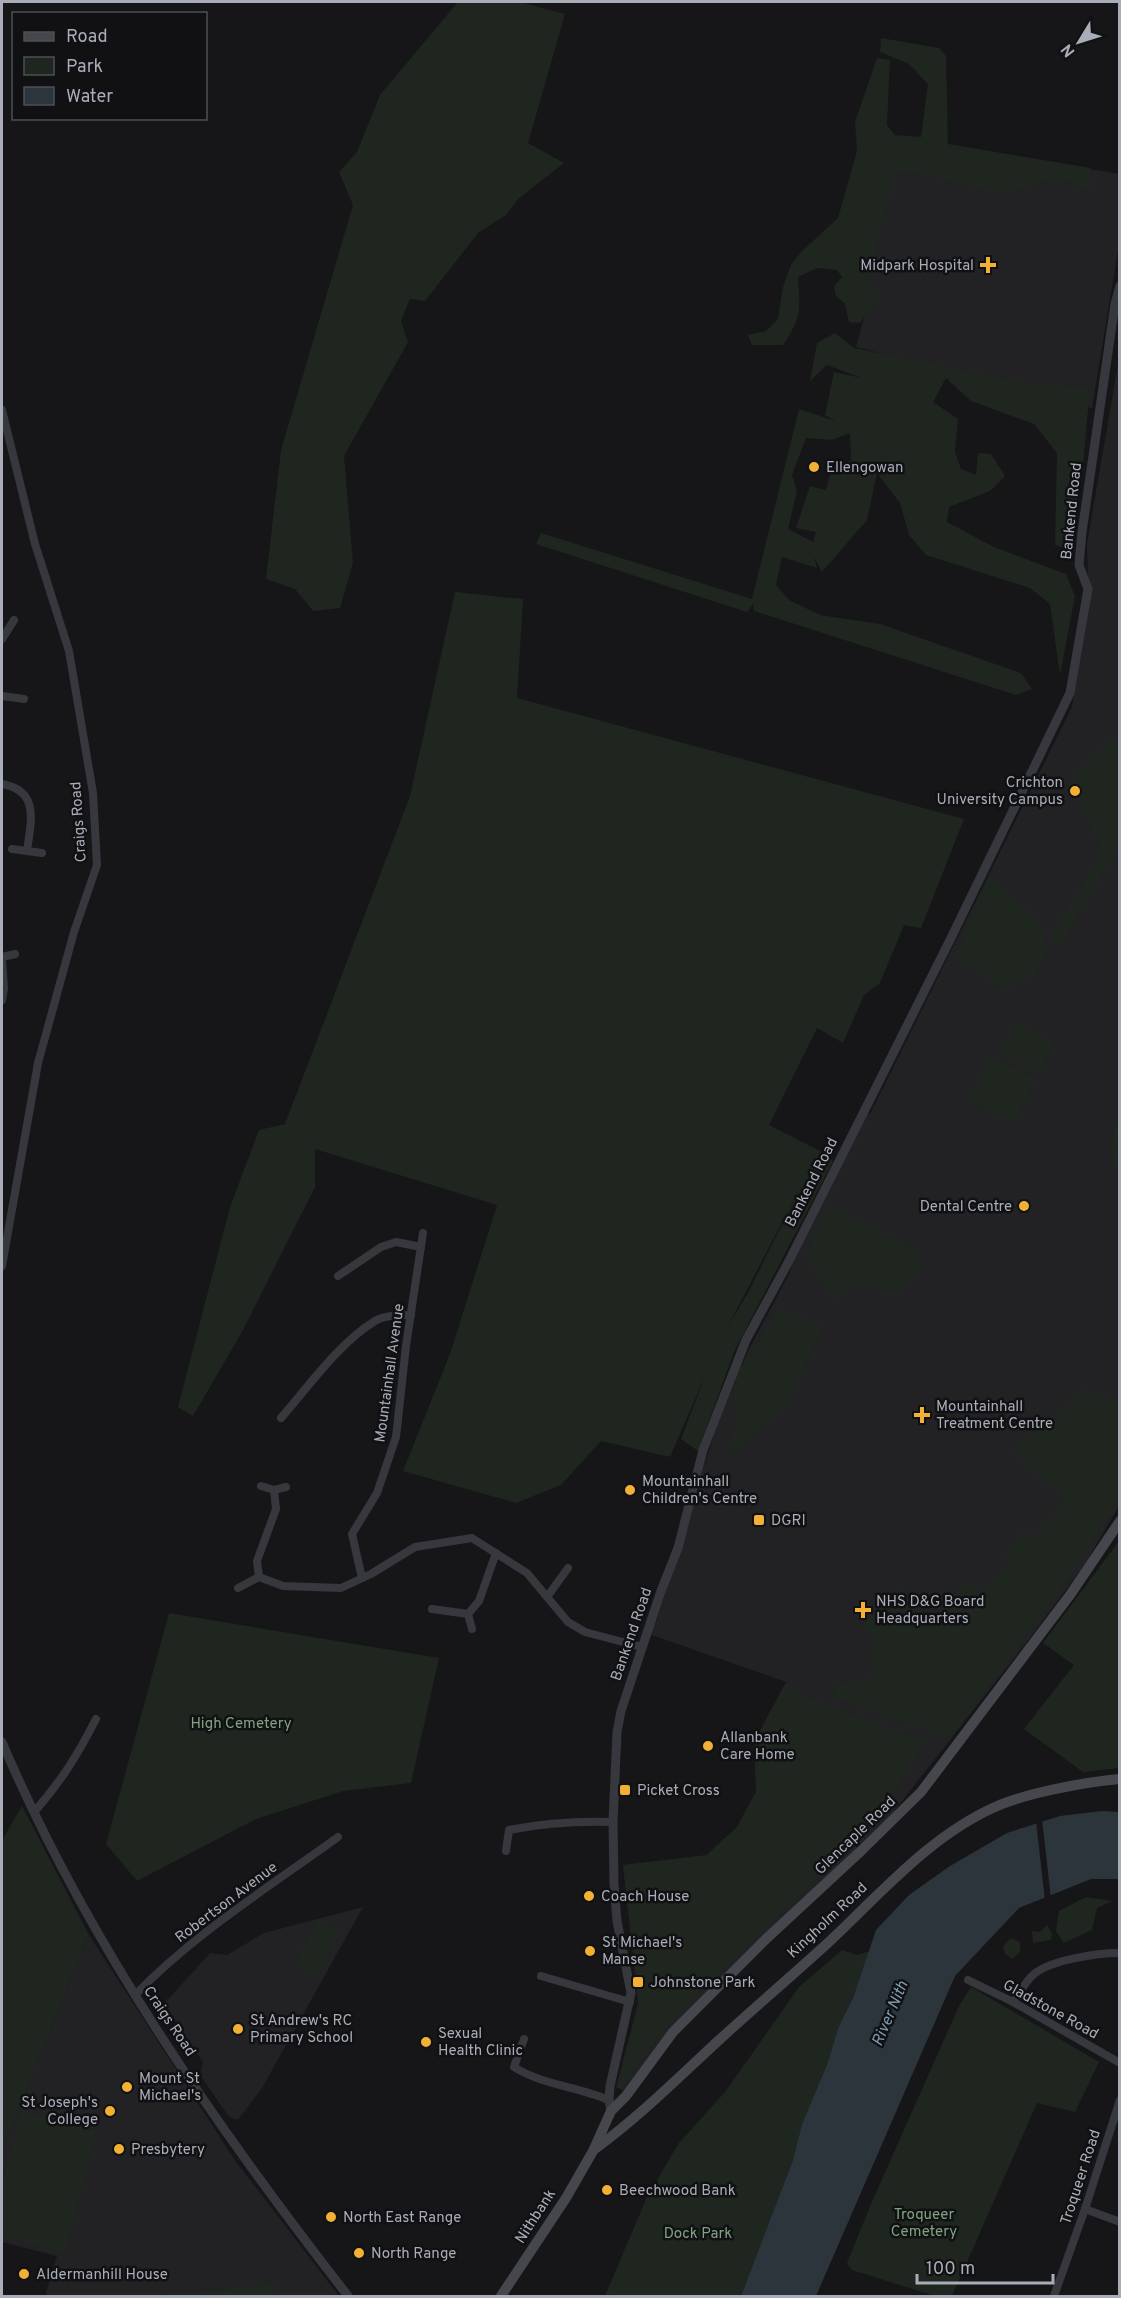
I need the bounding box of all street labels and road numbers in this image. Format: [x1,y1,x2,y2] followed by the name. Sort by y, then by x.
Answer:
[1058,462,1087,561] street label: Bankend Road
[67,781,92,863] street label: Craigs Road
[782,1135,843,1230] street label: Bankend Road
[371,1302,410,1444] street label: Mountainhall Avenue
[608,1585,657,1684] street label: Bankend Road
[812,1793,901,1879] street label: Glencaple Road
[172,1859,282,1948] street label: Robertson Avenue
[784,1879,872,1963] street label: Kingholm Road
[999,1976,1101,2044] street label: Gladstone Road
[138,1983,199,2061] street label: Craigs Road
[1057,2127,1106,2227] street label: Troqueer Road
[512,2186,561,2248] street label: Nithbank

